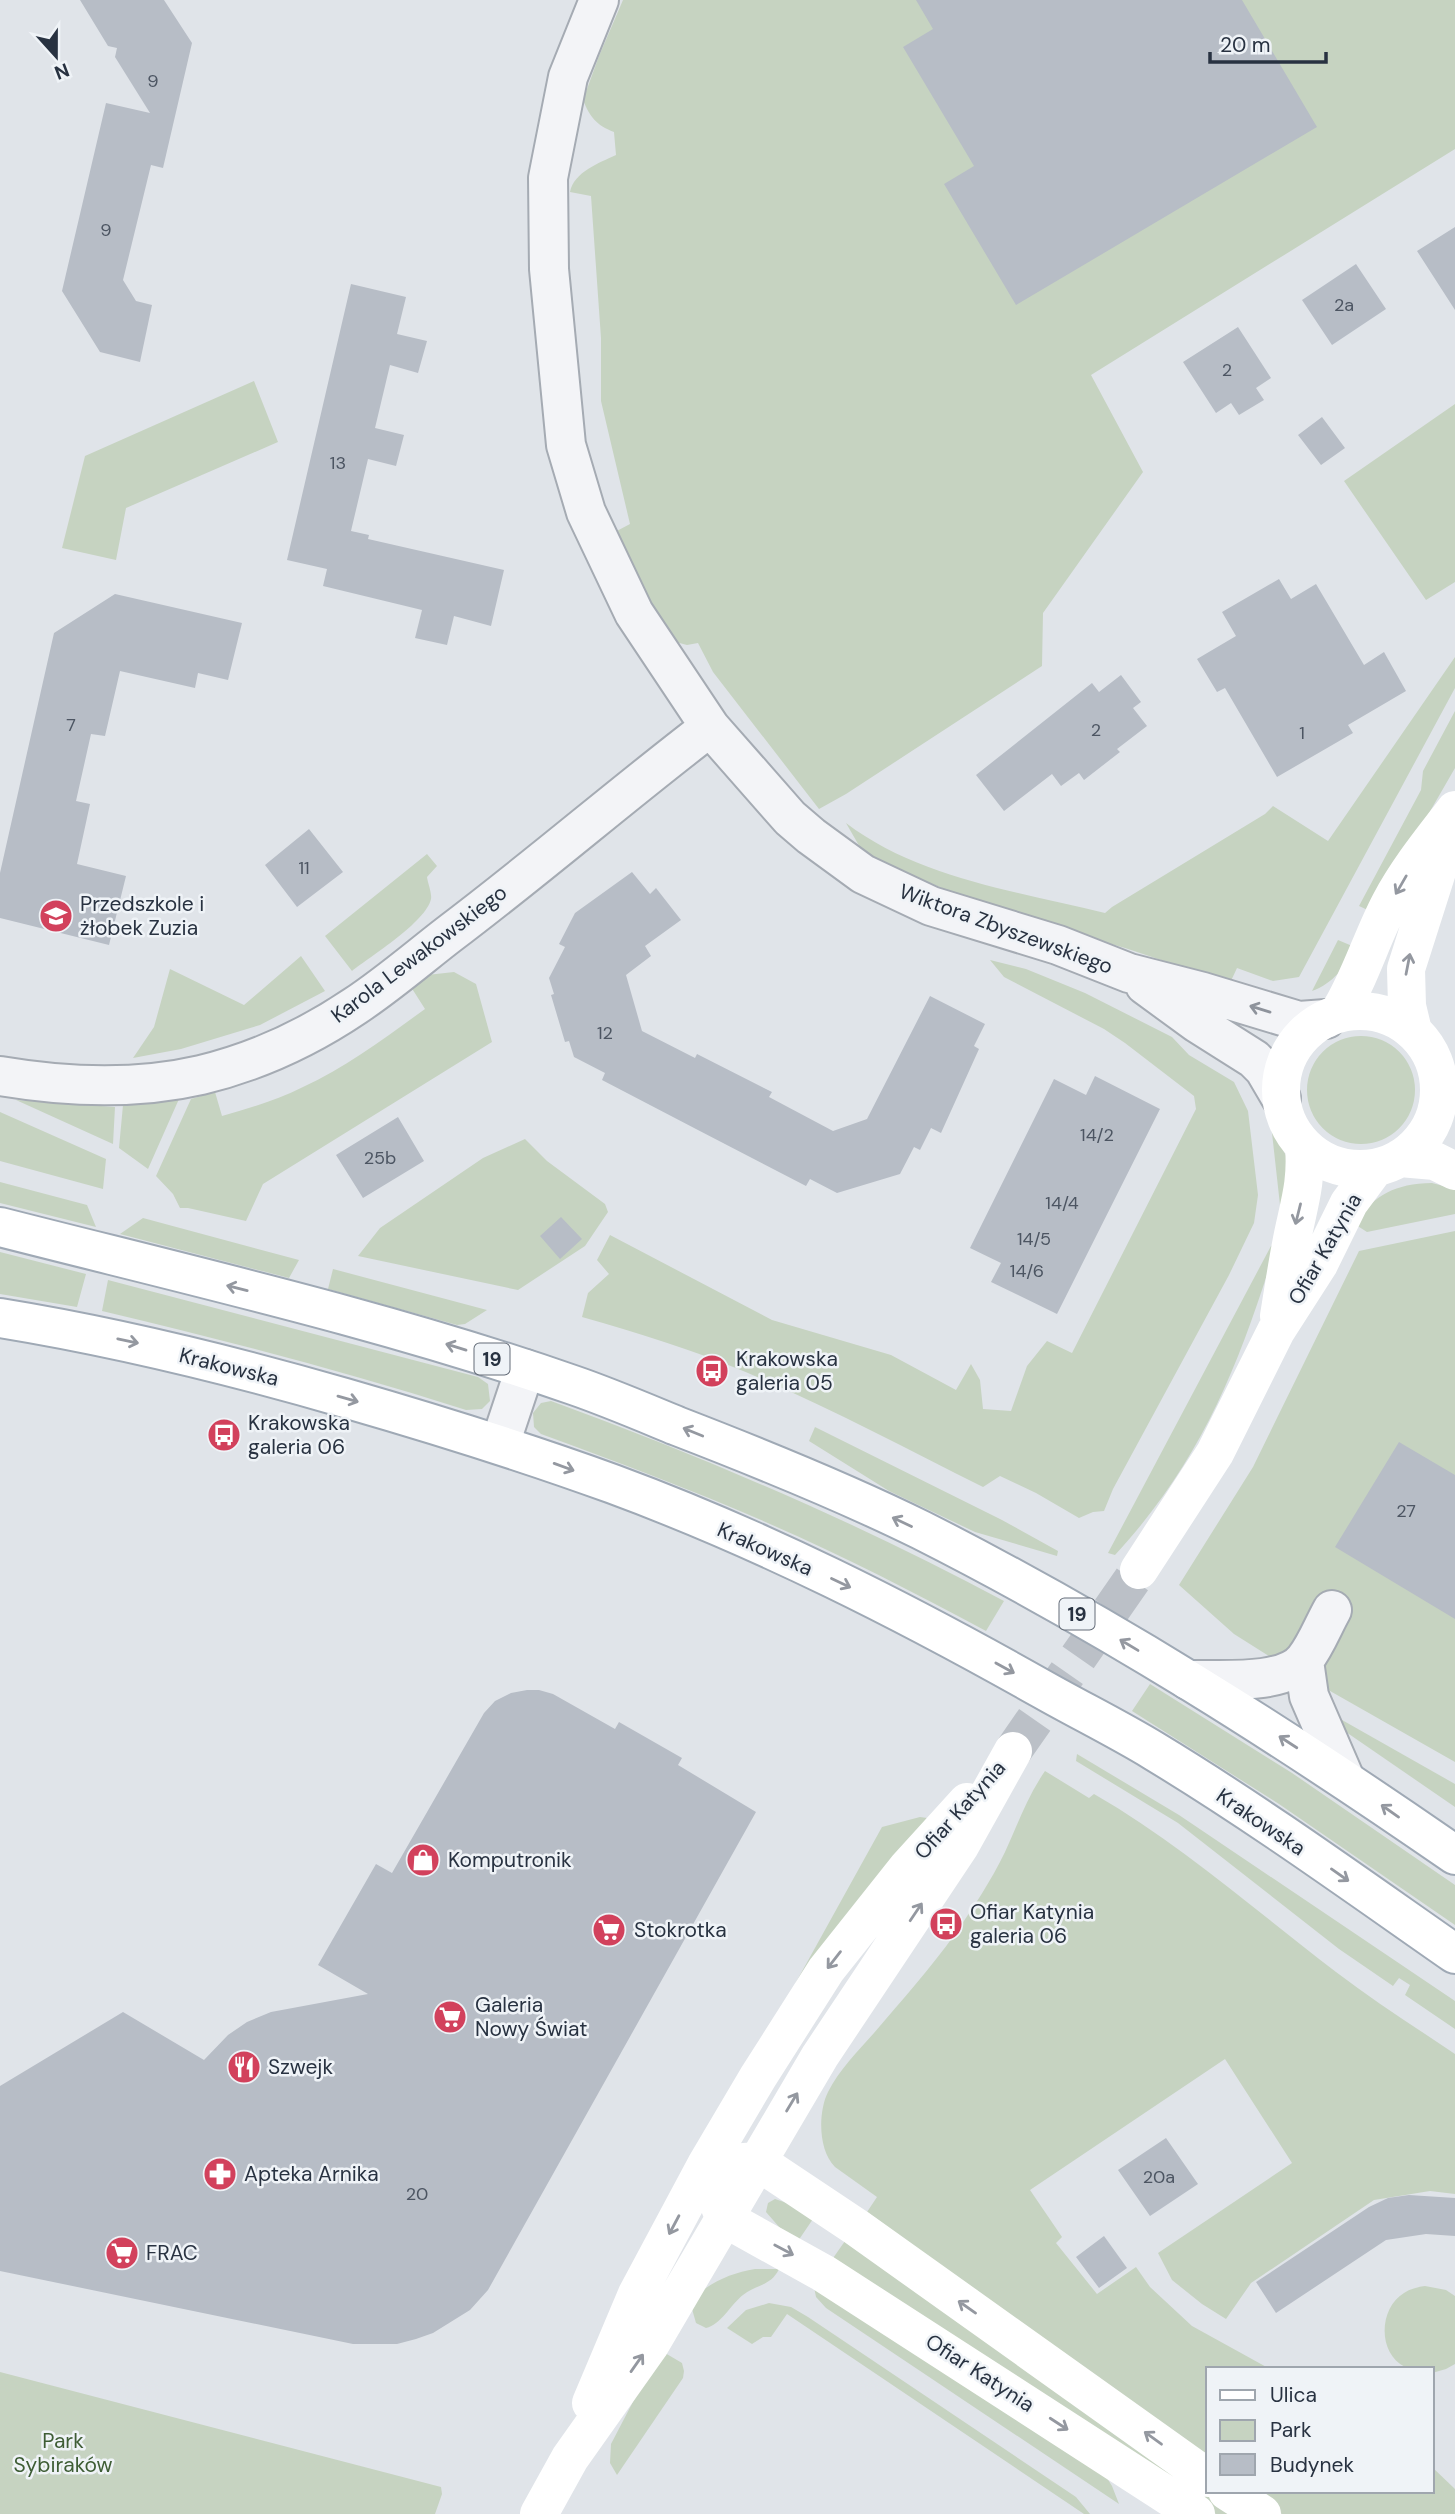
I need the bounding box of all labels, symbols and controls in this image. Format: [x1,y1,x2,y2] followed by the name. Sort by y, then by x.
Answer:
[21,21,91,91] north arrow
[1210,21,1326,65] scale bar
[1220,31,1271,59] text: 20 m
[51,57,73,86] text: N
[147,69,159,93] house number: 9
[100,218,112,242] house number: 9
[1334,293,1354,317] house number: 2a
[1222,358,1232,382] house number: 2
[330,451,346,475] house number: 13
[66,713,76,737] house number: 7
[1091,718,1101,742] house number: 2
[1299,721,1305,745] house number: 1
[298,856,310,880] house number: 11
[1393,875,1407,895] one-way arrow
[895,877,1117,981] street label: Wiktora Zbyszewskiego
[325,879,513,1029] street label: Karola Lewakowskiego
[80,890,204,942] place label: Przedszkole i żłobek Zuzia
[37,897,75,935] school or university icon: Przedszkole i żłobek Zuzia
[1402,953,1416,976] one-way arrow
[1249,1002,1271,1015] one-way arrow
[597,1021,613,1045] house number: 12
[1080,1123,1114,1147] house number: 14/2
[364,1146,396,1170] house number: 25b
[1282,1188,1368,1310] street label: Ofiar Katynia
[1045,1191,1079,1215] house number: 14/4
[1291,1202,1304,1225] one-way arrow
[1017,1227,1051,1251] house number: 14/5
[1010,1259,1044,1283] house number: 14/6
[226,1281,248,1294] one-way arrow
[116,1335,139,1349] one-way arrow
[445,1340,467,1353] one-way arrow
[176,1341,282,1393] street label: Krakowska
[475,1344,510,1374] road number: 19
[736,1345,838,1397] place label: Krakowska galeria 05
[693,1352,731,1390] bus stop icon: Krakowska galeria 05
[336,1393,358,1406] one-way arrow
[248,1409,350,1461] place label: Krakowska galeria 06
[205,1416,243,1454] bus stop icon: Krakowska galeria 06
[683,1424,705,1437] one-way arrow
[553,1461,575,1474] one-way arrow
[1396,1499,1416,1523] house number: 27
[713,1515,817,1583] street label: Krakowska
[892,1515,913,1528] one-way arrow
[830,1577,852,1590] one-way arrow
[1060,1598,1094,1630] road number: 19
[1120,1637,1140,1651] one-way arrow
[994,1661,1014,1675] one-way arrow
[1278,1734,1298,1748] one-way arrow
[908,1754,1012,1866] street label: Ofiar Katynia
[1211,1782,1311,1862] street label: Krakowska
[1381,1804,1400,1818] one-way arrow
[404,1841,442,1879] shop icon: Komputronik
[448,1846,572,1874] place label: Komputronik
[1330,1868,1349,1882] one-way arrow
[970,1898,1094,1950] place label: Ofiar Katynia galeria 06
[909,1902,923,1922] one-way arrow
[927,1905,965,1943] bus stop icon: Ofiar Katynia galeria 06
[590,1911,628,1949] supermarket icon: Stokrotka
[634,1916,727,1944] place label: Stokrotka
[826,1950,841,1969] one-way arrow
[475,1991,587,2043] place label: Galeria Nowy Świat
[431,1998,469,2036] supermarket icon: Galeria Nowy Świat
[225,2048,263,2086] restaurant icon: Szwejk
[268,2053,333,2081] place label: Szwejk
[785,2093,799,2113] one-way arrow
[201,2155,239,2193] pharmacy icon: Apteka Arnika
[244,2160,379,2188] place label: Apteka Arnika
[1143,2165,1175,2189] house number: 20a
[406,2182,428,2206] house number: 20
[667,2214,680,2235] one-way arrow
[103,2234,141,2272] supermarket icon: FRAC
[146,2239,198,2267] place label: FRAC
[773,2244,793,2258] one-way arrow
[958,2300,977,2314] one-way arrow
[920,2327,1040,2419] street label: Ofiar Katynia
[630,2354,645,2373] one-way arrow
[1206,2367,1434,2493] legend
[1270,2381,1317,2409] text: Ulica
[1270,2416,1312,2444] text: Park
[1048,2418,1068,2432] one-way arrow
[13,2427,113,2479] park label: Park Sybiraków
[1144,2431,1163,2446] one-way arrow
[1270,2451,1355,2479] text: Budynek

